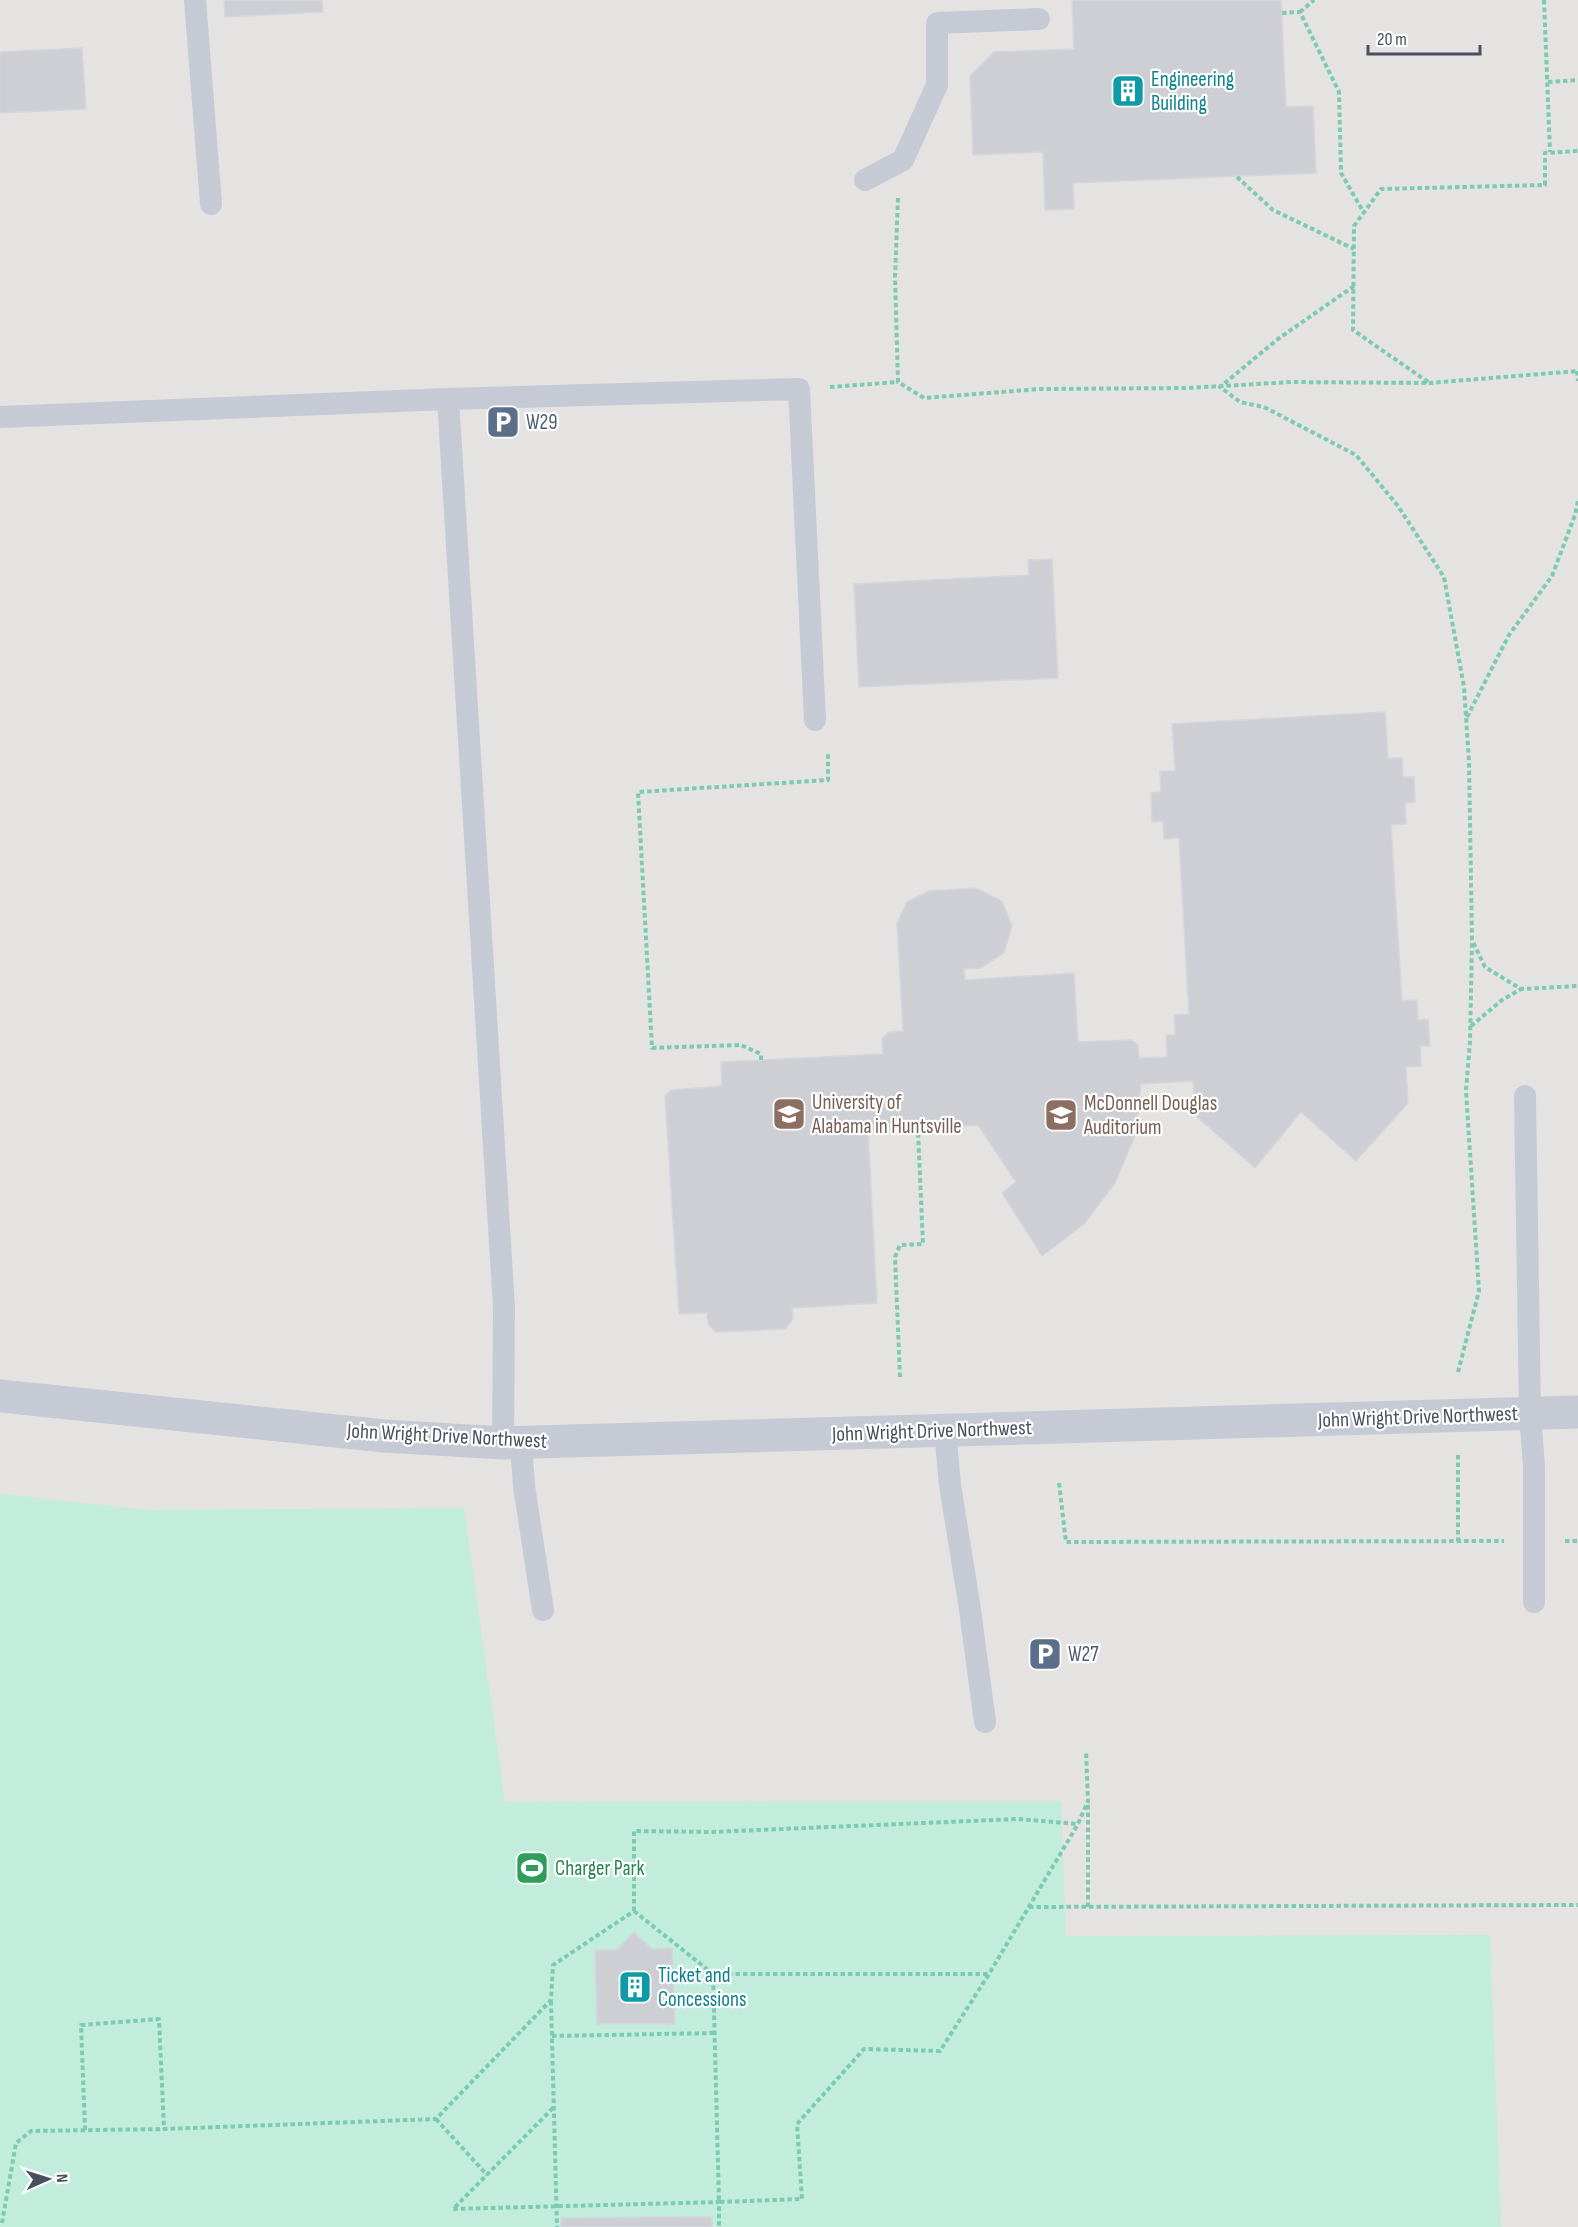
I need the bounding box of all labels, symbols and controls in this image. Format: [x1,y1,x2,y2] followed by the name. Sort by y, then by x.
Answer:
[1368,18,1480,56] scale bar
[1377,29,1407,50] text: 20 m
[1151,67,1234,116] place label: Engineering Building
[1110,73,1146,109] building icon: Engineering Building
[485,404,521,440] parking icon: W29
[526,410,557,435] place label: W29
[811,1090,962,1139] place label: University of Alabama in Huntsville
[1083,1091,1217,1140] place label: McDonnell Douglas Auditorium
[771,1096,807,1132] school or university icon: University of Alabama in Huntsville
[1043,1097,1079,1133] school or university icon: McDonnell Douglas Auditorium
[1317,1401,1518,1433] street label: John Wright Drive Northwest
[831,1415,1032,1447] street label: John Wright Drive Northwest
[345,1418,548,1454] street label: John Wright Drive Northwest
[1027,1636,1063,1672] parking icon: W27
[1068,1642,1099,1667] place label: W27
[514,1850,550,1886] sports icon: Charger Park
[555,1856,645,1881] place label: Charger Park
[658,1963,746,2012] place label: Ticket and Concessions
[617,1969,653,2005] building icon: Ticket and Concessions
[18,2149,78,2209] north arrow
[52,2174,71,2183] text: N

